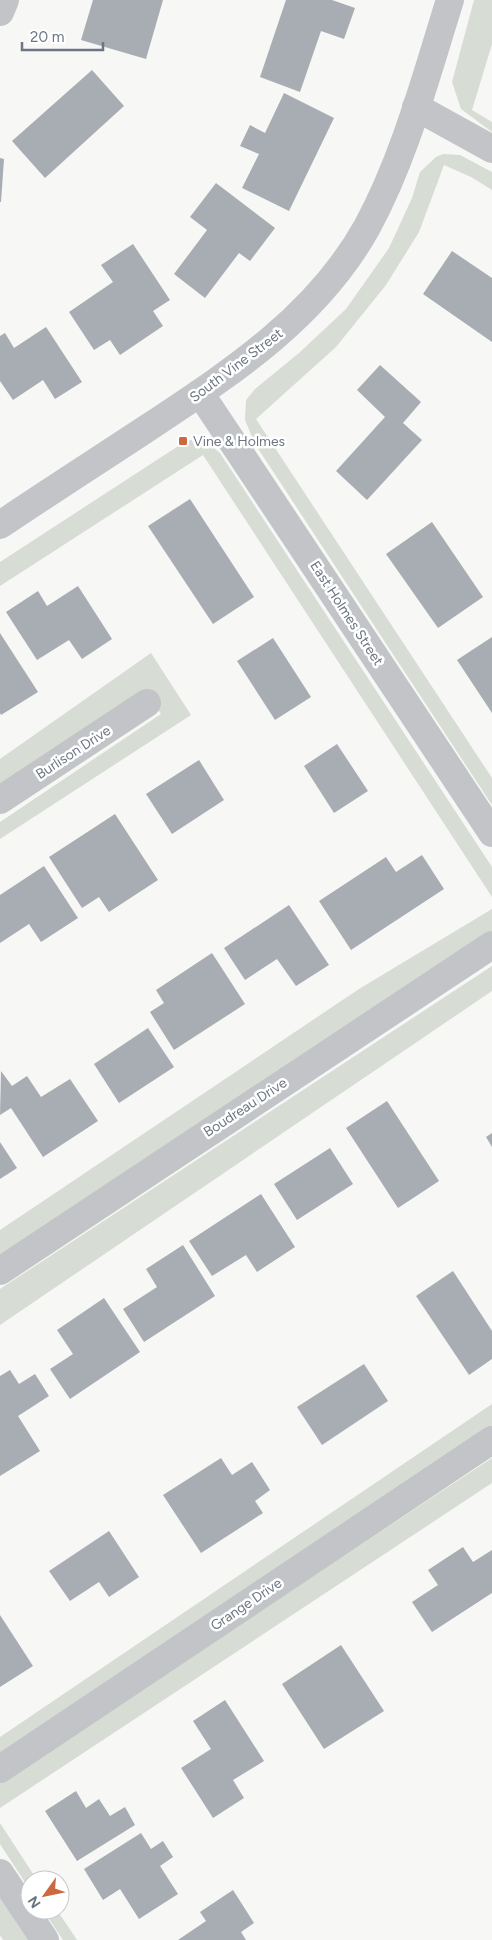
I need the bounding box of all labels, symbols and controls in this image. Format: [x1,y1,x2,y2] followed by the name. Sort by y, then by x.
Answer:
[22,20,104,52] scale bar
[30,28,64,46] text: 20 m
[186,325,286,406] street label: South Vine Street
[193,433,285,450] place label: Vine & Holmes
[177,435,189,447] marker: Vine & Holmes
[306,558,387,669] street label: East Holmes Street
[33,722,114,783] street label: Burlison Drive
[200,1074,290,1141] street label: Boudreau Drive
[208,1574,285,1634] street label: Grange Drive
[20,1870,70,1920] north arrow
[24,1893,45,1911] text: N

